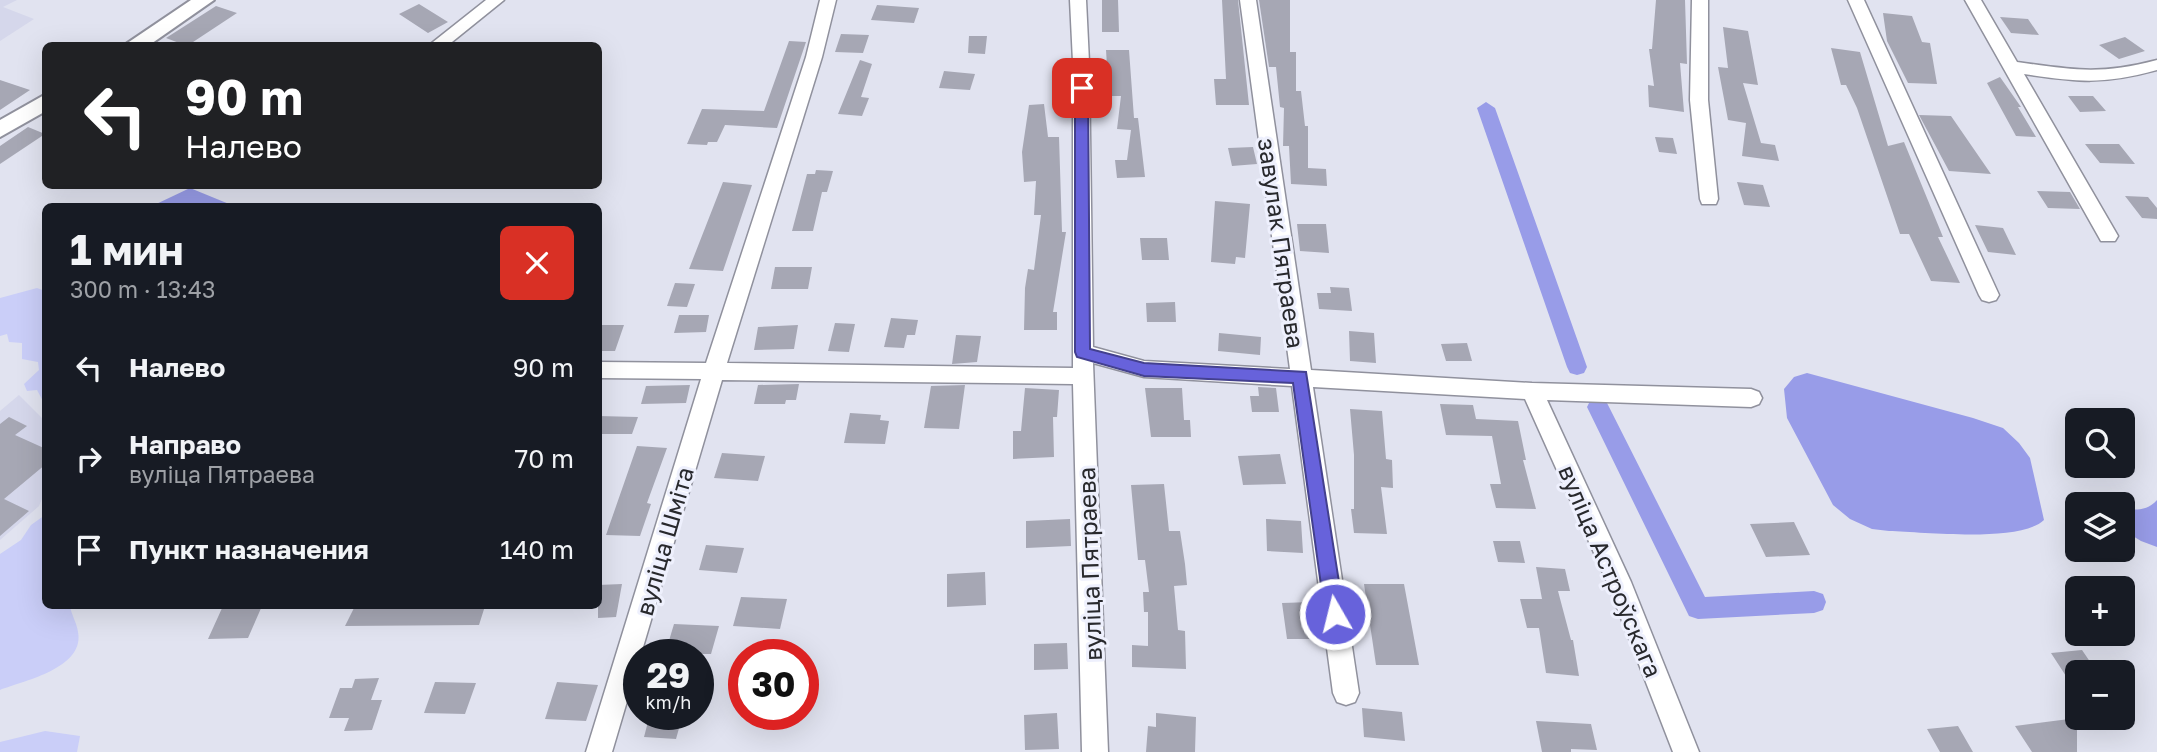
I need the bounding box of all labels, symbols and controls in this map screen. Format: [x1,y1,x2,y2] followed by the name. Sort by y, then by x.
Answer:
[1052,58,1112,118] pin
[185,67,303,126] text: 90 m
[1063,69,1101,107] icon: arrive
[70,70,161,161] icon: left
[185,127,302,165] text: Налево
[1253,136,1311,350] street label: завулак Пятраева
[70,224,184,274] text: 1 мин
[500,226,574,300] button: close
[70,275,215,303] text: 300 m · 13:43
[70,349,108,387] icon: left
[129,352,225,383] text: Налево
[513,352,574,383] text: 90 m
[2065,408,2135,730] map controls
[2065,408,2135,478] button: search
[129,429,241,460] text: Направо
[70,440,108,478] icon: right
[515,443,574,474] text: 70 m
[129,460,315,488] text: вуліца Пятраева
[1553,460,1669,682] street label: вуліца Астроўскага
[629,463,699,619] street label: вуліца Шміта
[1071,467,1107,661] street label: вуліца Пятраева
[2065,492,2135,562] button: layers
[70,531,108,569] icon: arrive
[129,534,369,565] text: Пункт назначения
[500,534,574,565] text: 140 m
[2065,576,2135,646] button: +
[1298,577,1372,651] position arrow
[728,639,819,730] speed limit sign: 30
[647,654,690,696] text: 29
[2065,660,2135,730] button: −
[646,691,691,713] text: km/h

